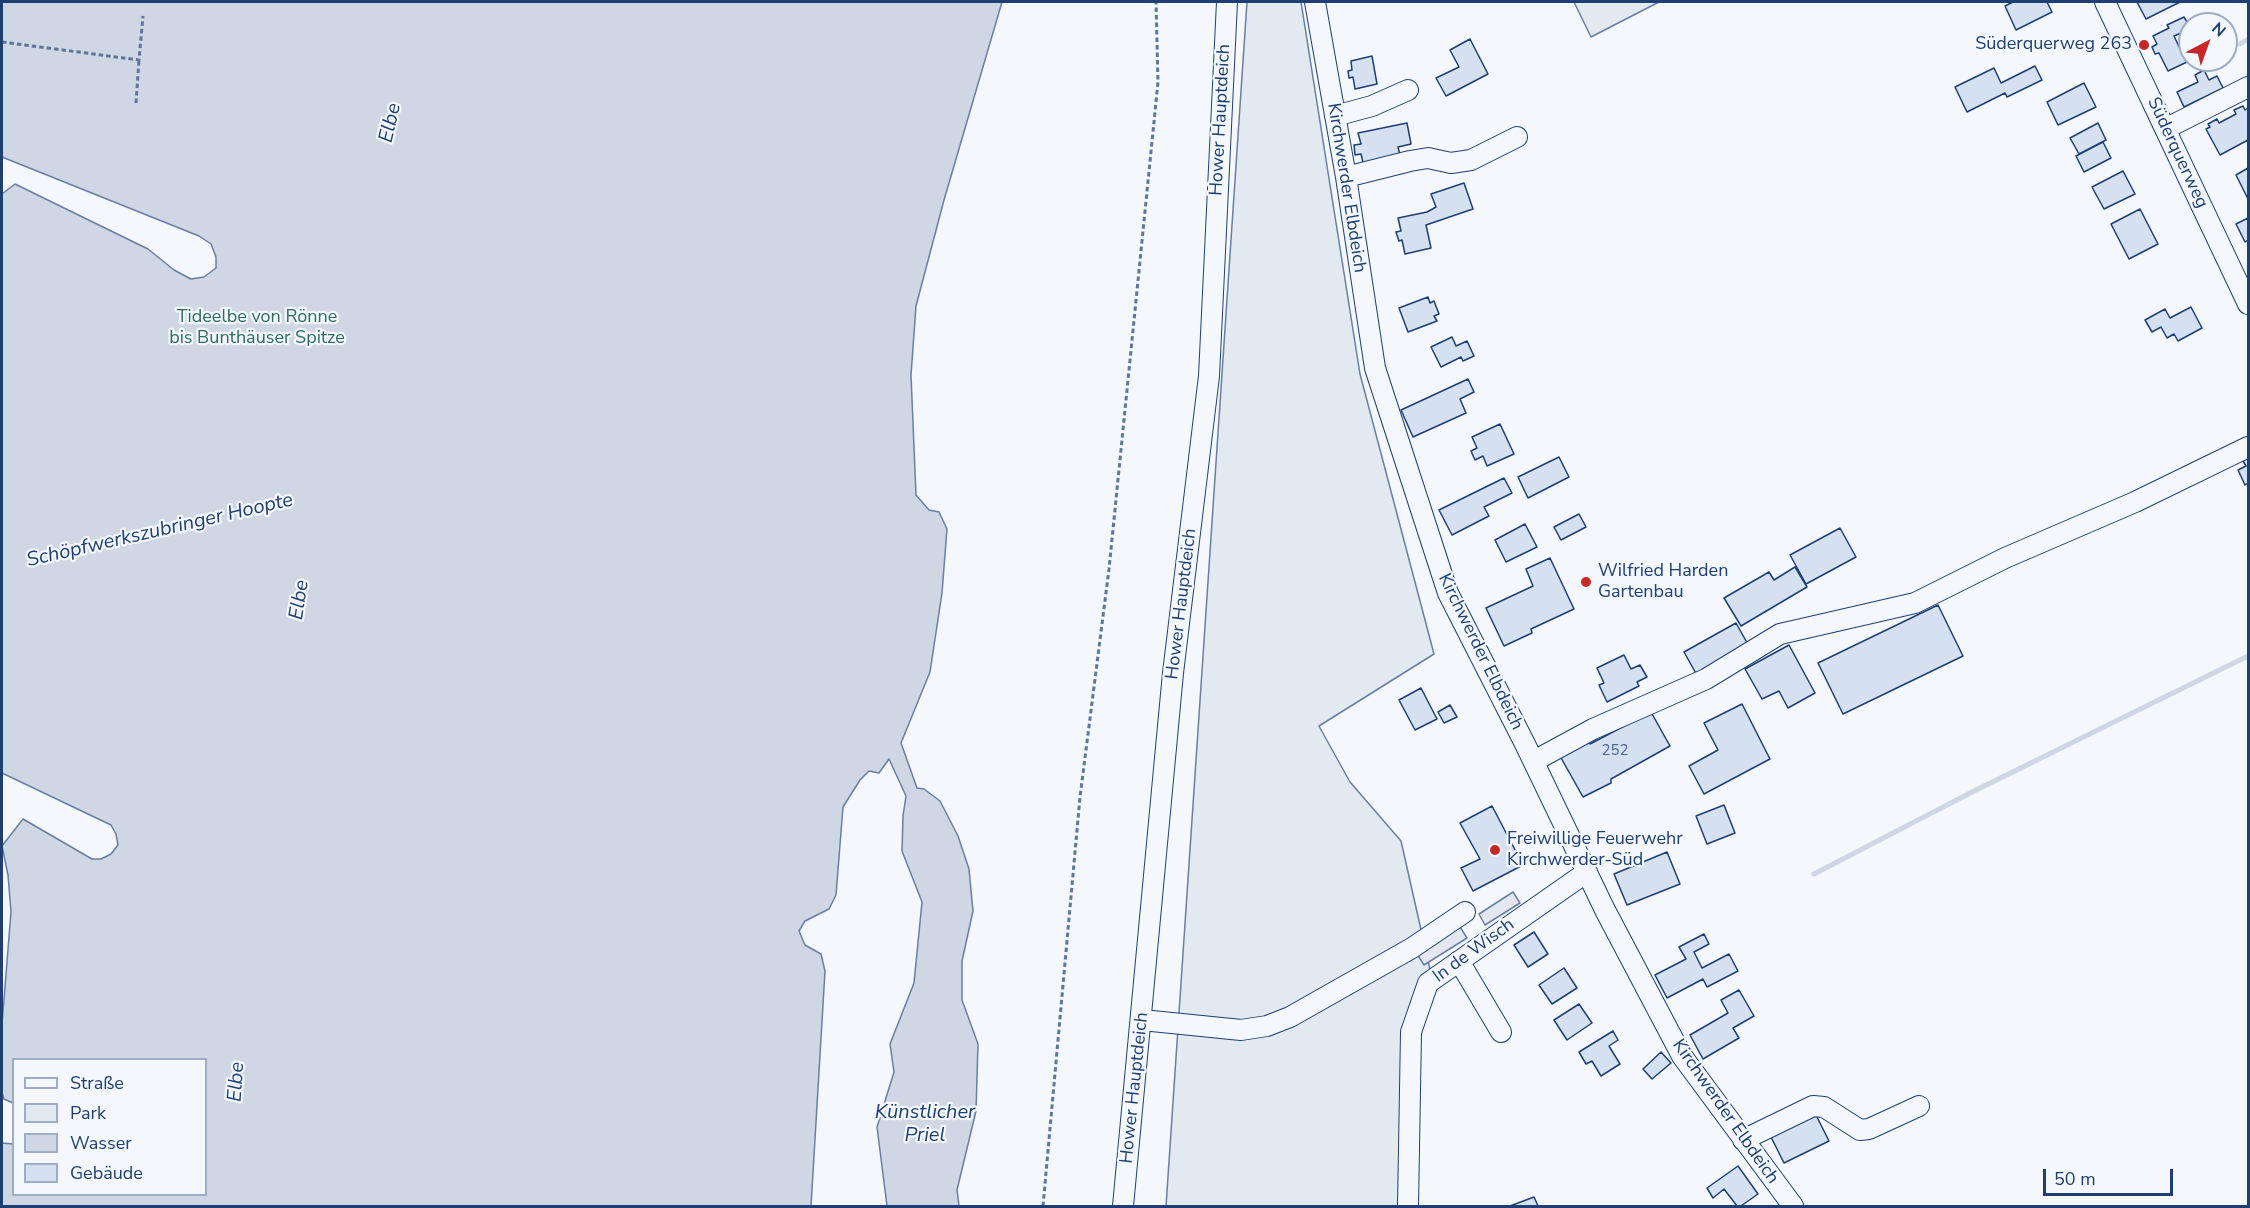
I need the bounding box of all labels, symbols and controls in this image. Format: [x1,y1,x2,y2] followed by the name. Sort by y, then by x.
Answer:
[2178,12,2238,72] north arrow
[2207,18,2230,42] text: N
[1975,34,2132,56] place label: Süderquerweg 263
[2137,38,2151,52] marker: Süderquerweg 263
[1206,44,1236,196] street label: Hower Hauptdeich
[2142,94,2212,212] street label: Süderquerweg
[375,101,407,145] water label: Elbe
[1322,102,1370,274] street label: Kirchwerder Elbdeich
[169,307,345,350] park label: Tideelbe von Rönne bis Bunthäuser Spitze
[25,489,295,573] water label: Schöpfwerkszubringer Hoopte
[1162,527,1202,681] street label: Hower Hauptdeich
[1598,561,1728,604] place label: Wilfried Harden Gartenbau
[1433,570,1527,734] street label: Kirchwerder Elbdeich
[1579,575,1593,589] marker: Wilfried Harden Gartenbau
[285,578,315,622] water label: Elbe
[1602,742,1628,760] house number: 252
[1507,829,1683,872] place label: Freiwillige Feuerwehr Kirchwerder-Süd
[1488,843,1502,857] marker: Freiwillige Feuerwehr Kirchwerder-Süd
[1429,914,1519,988] street label: In de Wisch
[1116,1011,1154,1165] street label: Hower Hauptdeich
[1667,1036,1783,1188] street label: Kirchwerder Elbdeich
[12,1058,207,1196] legend
[224,1061,250,1103] water label: Elbe
[70,1071,124,1095] text: Straße
[70,1101,106,1125] text: Park
[875,1101,975,1148] water label: Künstlicher Priel
[70,1131,132,1155] text: Wasser
[2046,1157,2176,1195] scale bar
[70,1161,143,1185] text: Gebäude
[2054,1167,2096,1191] text: 50 m

